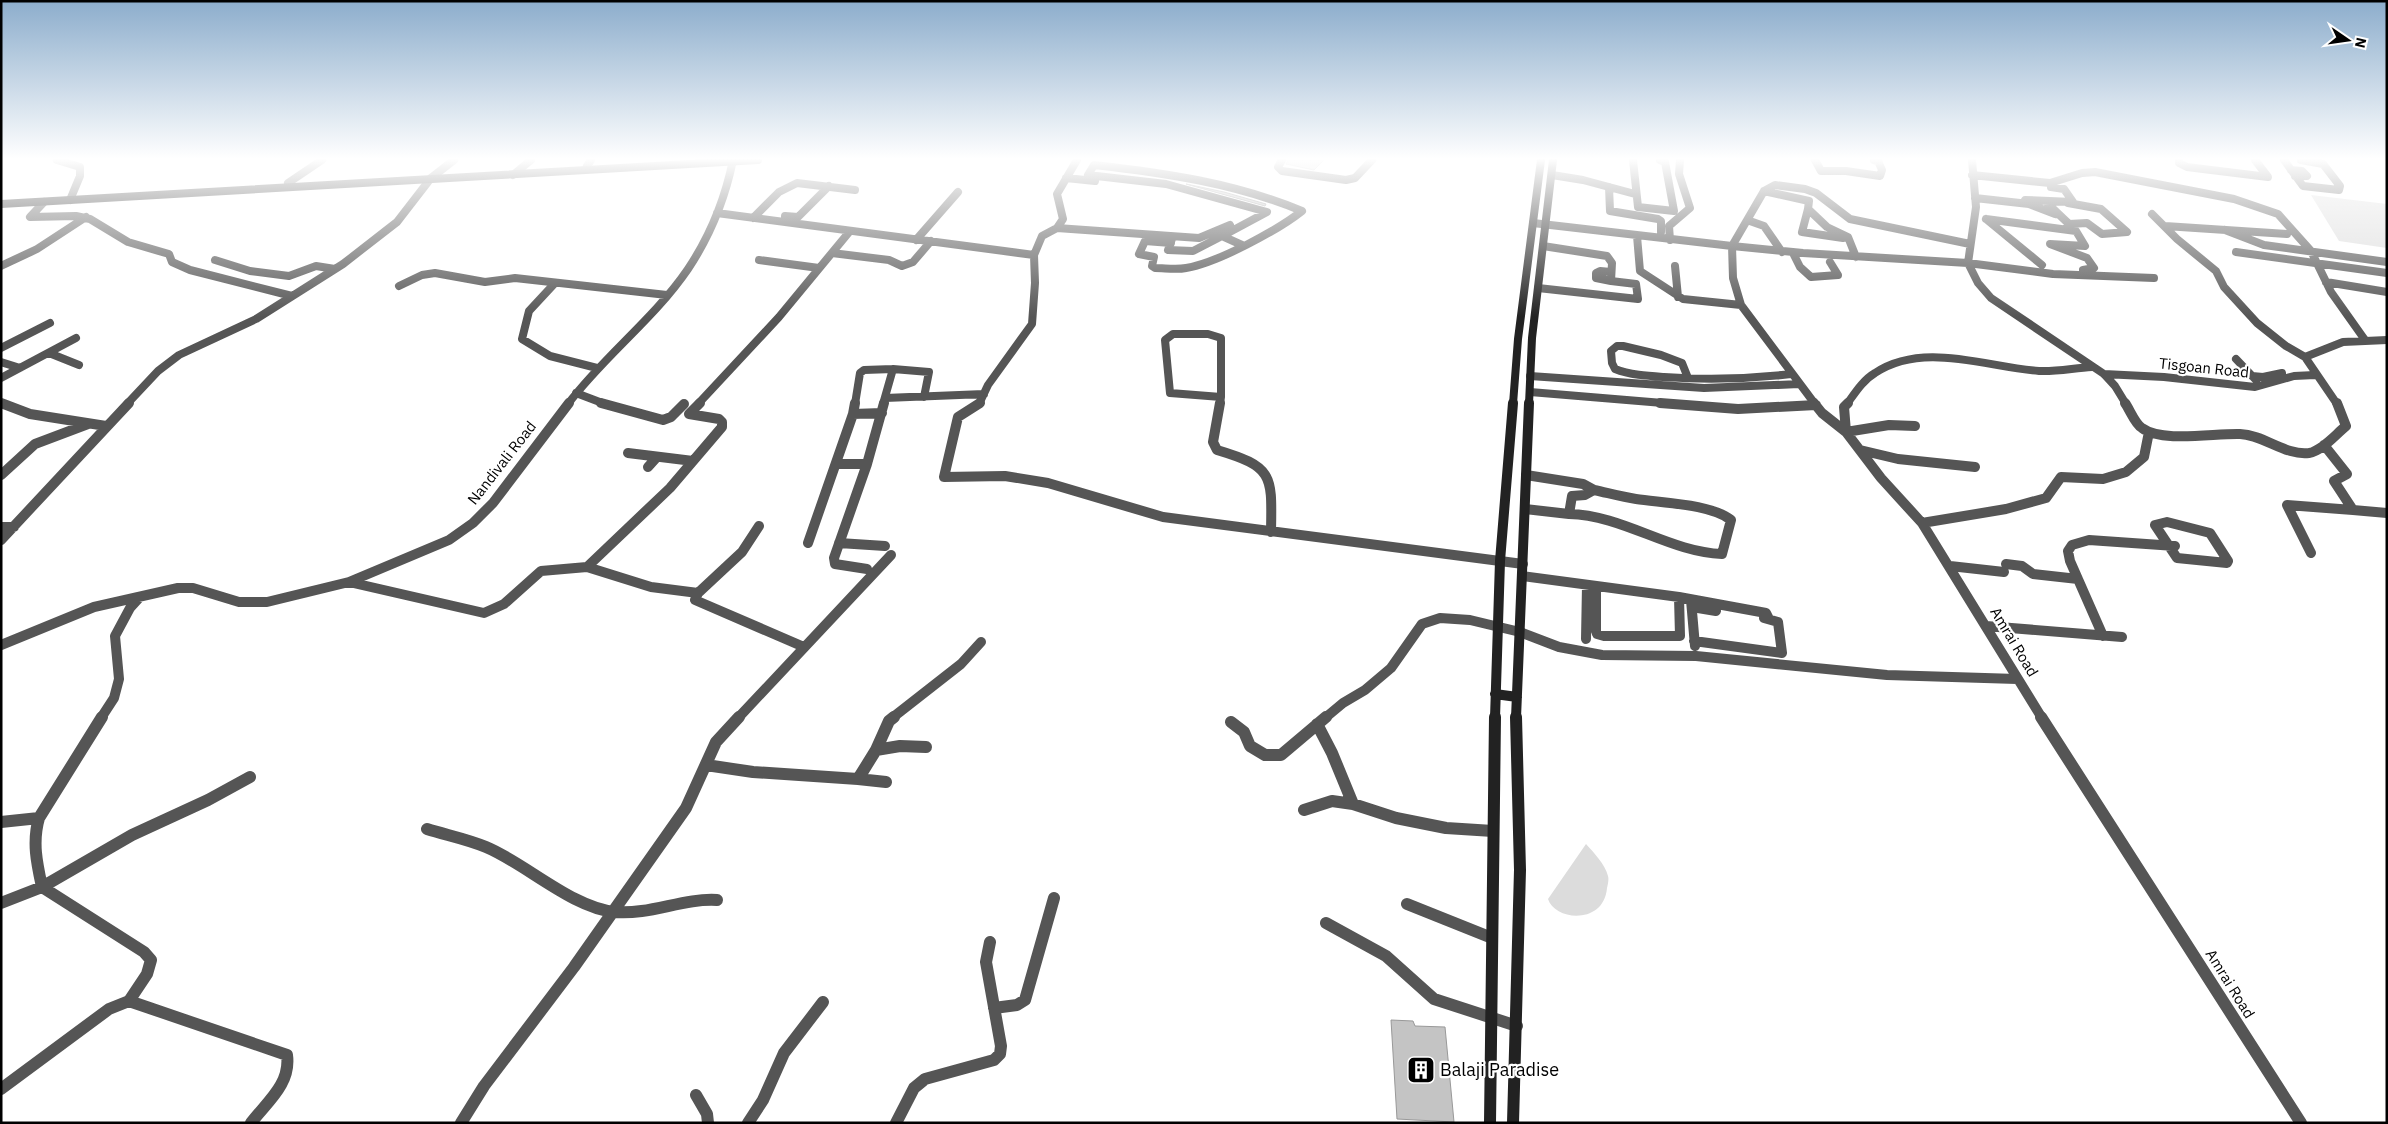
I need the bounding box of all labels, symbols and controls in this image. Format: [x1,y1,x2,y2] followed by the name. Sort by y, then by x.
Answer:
[2323,15,2373,65] north arrow
[2351,36,2371,50] text: N
[2158,353,2250,382] street label: Tisgoan Road
[463,417,540,508] street label: Nandivali Road
[1986,603,2043,680] street label: Amrai Road
[2202,946,2259,1022] street label: Amrai Road
[1406,1055,1436,1085] building icon: Balaji Paradise
[1440,1058,1559,1081] place label: Balaji Paradise

